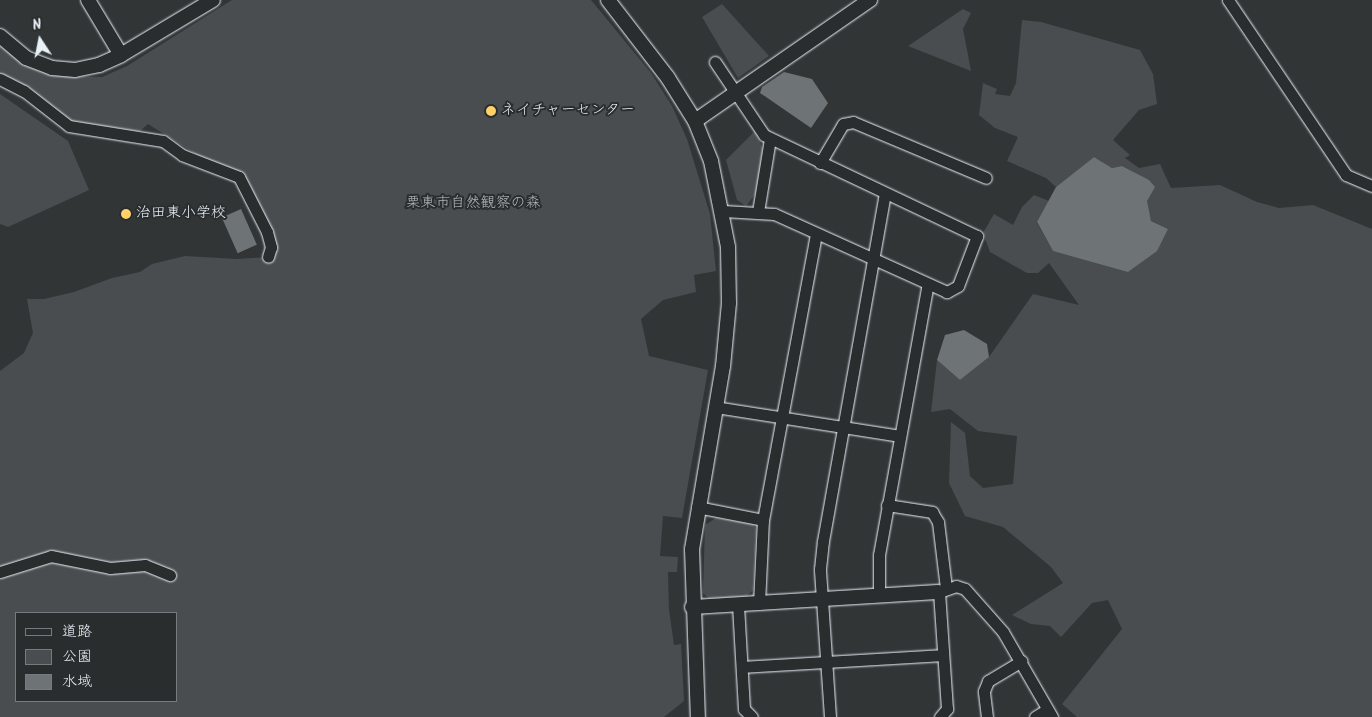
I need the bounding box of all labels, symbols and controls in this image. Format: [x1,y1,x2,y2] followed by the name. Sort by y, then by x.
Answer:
[31,14,44,37] text: N
[15,15,65,65] north arrow
[501,102,636,120] place label: ネイチャーセンター
[485,105,497,117] marker: ネイチャーセンター
[406,195,540,213] park label: 栗東市自然観察の森
[136,205,226,223] place label: 治田東小学校
[120,208,132,220] marker: 治田東小学校
[15,612,178,702] legend
[62,620,92,644] text: 道路
[62,645,92,669] text: 公園
[62,670,92,694] text: 水域

